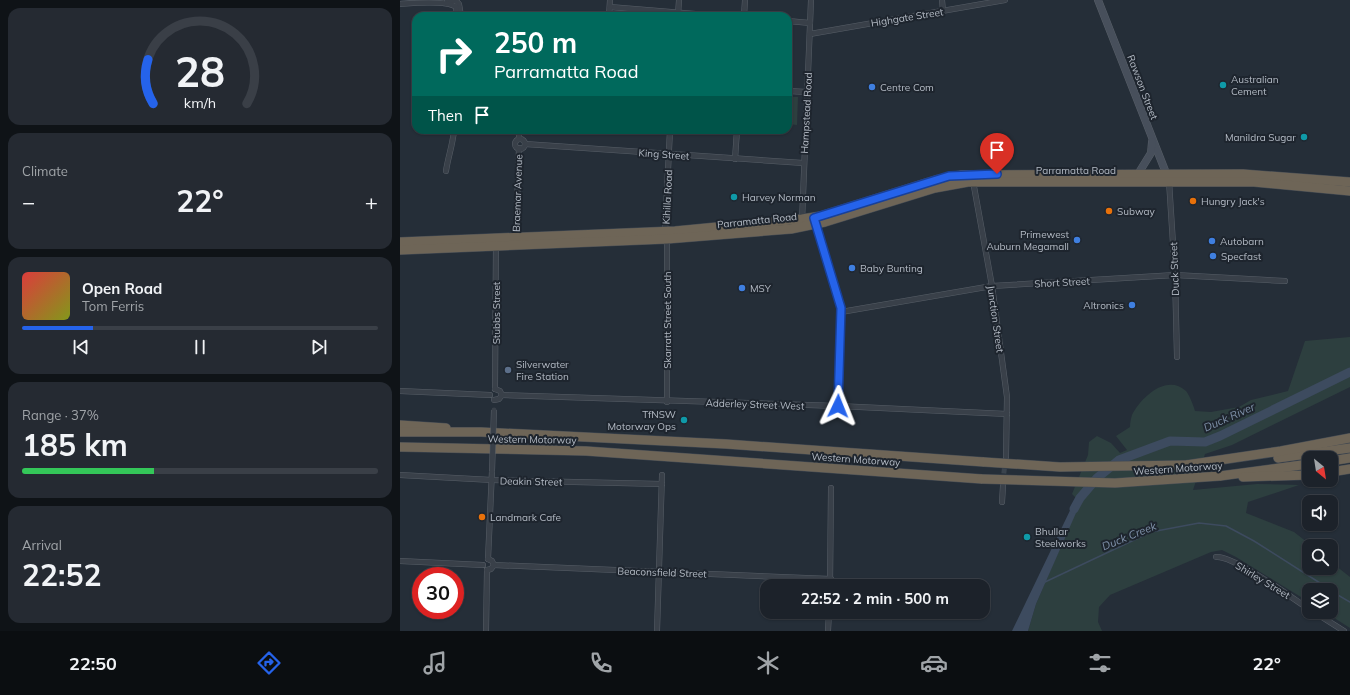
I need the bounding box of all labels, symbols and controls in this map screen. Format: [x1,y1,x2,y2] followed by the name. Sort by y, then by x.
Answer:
[870,5,945,30] street label: Highgate Street
[494,25,577,60] text: 250 m
[428,28,480,80] icon: right
[175,45,225,97] text: 28
[1124,53,1161,122] street label: Rawson Street
[494,60,638,83] text: Parramatta Road
[798,72,815,154] street label: Hampstead Road
[1231,73,1279,98] place label: Australian Cement
[1218,80,1228,90] marker: Australian Cement
[880,81,934,94] place label: Centre Com
[867,82,877,92] marker: Centre Com
[184,94,216,112] text: km/h
[471,104,493,126] icon: arrive
[428,106,463,125] text: Then
[1225,131,1296,144] place label: Manildra Sugar
[1299,132,1309,142] marker: Manildra Sugar
[980,133,1014,174] pin
[986,139,1008,161] icon: arrive
[638,146,690,163] street label: King Street
[510,154,525,232] street label: Braemar Avenue
[22,163,68,179] text: Climate
[1036,164,1116,177] street label: Parramatta Road
[660,169,675,225] street label: Kihilla Road
[176,182,224,220] text: 22°
[22,188,35,216] text: −
[365,188,378,216] text: +
[742,191,816,204] place label: Harvey Norman
[729,192,739,202] marker: Harvey Norman
[1201,195,1265,208] place label: Hungry Jack's
[1188,196,1198,206] marker: Hungry Jack's
[1117,205,1155,218] place label: Subway
[1104,206,1114,216] marker: Subway
[716,210,798,231] street label: Parramatta Road
[986,228,1069,253] place label: Primewest Auburn Megamall
[1072,235,1082,245] marker: Primewest Auburn Megamall
[1220,235,1264,248] place label: Autobarn
[1207,236,1217,246] marker: Autobarn
[1167,241,1182,296] street label: Duck Street
[1221,250,1262,263] place label: Specfast
[1208,251,1218,261] marker: Specfast
[860,262,923,275] place label: Baby Bunting
[847,263,857,273] marker: Baby Bunting
[661,271,674,369] street label: Skarratt Street South
[1034,275,1091,290] street label: Short Street
[82,279,162,298] text: Open Road
[490,281,503,344] street label: Stubbs Street
[750,282,772,295] place label: MSY
[737,283,747,293] marker: MSY
[984,285,1007,354] street label: Junction Street
[82,298,144,314] text: Tom Ferris
[1083,299,1124,312] place label: Altronics
[1127,300,1137,310] marker: Altronics
[70,336,92,358] icon: previous
[189,336,211,358] icon: pause
[308,336,330,358] icon: next
[516,358,569,383] place label: Silverwater Fire Station
[503,365,513,375] marker: Silverwater Fire Station
[817,385,859,427] position arrow
[705,396,805,413] street label: Adderley Street West
[1201,399,1258,434] water label: Duck River
[22,407,99,423] text: Range · 37%
[608,408,676,433] place label: TfNSW Motorway Ops
[679,415,689,425] marker: TfNSW Motorway Ops
[22,426,128,464] text: 185 km
[487,432,577,447] street label: Western Motorway
[811,450,902,469] street label: Western Motorway
[1302,451,1338,487] north arrow
[1302,451,1338,619] map controls
[1133,459,1224,478] street label: Western Motorway
[500,474,563,489] street label: Deakin Street
[1302,495,1338,531] button: sound
[490,511,561,524] place label: Landmark Cafe
[477,512,487,522] marker: Landmark Cafe
[1100,519,1159,553] water label: Duck Creek
[1035,525,1086,550] place label: Bhullar Steelworks
[1022,532,1032,542] marker: Bhullar Steelworks
[22,537,62,553] text: Arrival
[1302,539,1338,575] button: search
[22,556,101,594] text: 22:52
[1233,559,1293,602] street label: Shirley Street
[617,564,707,581] street label: Beaconsfield Street
[412,567,464,619] speed limit sign: 30
[1302,583,1338,619] button: layers
[801,589,949,608] text: 22:52 · 2 min · 500 m
[255,649,283,677] icon: directions
[421,649,449,677] icon: music
[587,649,615,677] icon: phone
[754,649,782,677] icon: climate
[920,649,948,677] icon: car
[1086,649,1114,677] icon: filters
[69,652,117,675] text: 22:50
[1252,652,1281,675] text: 22°

